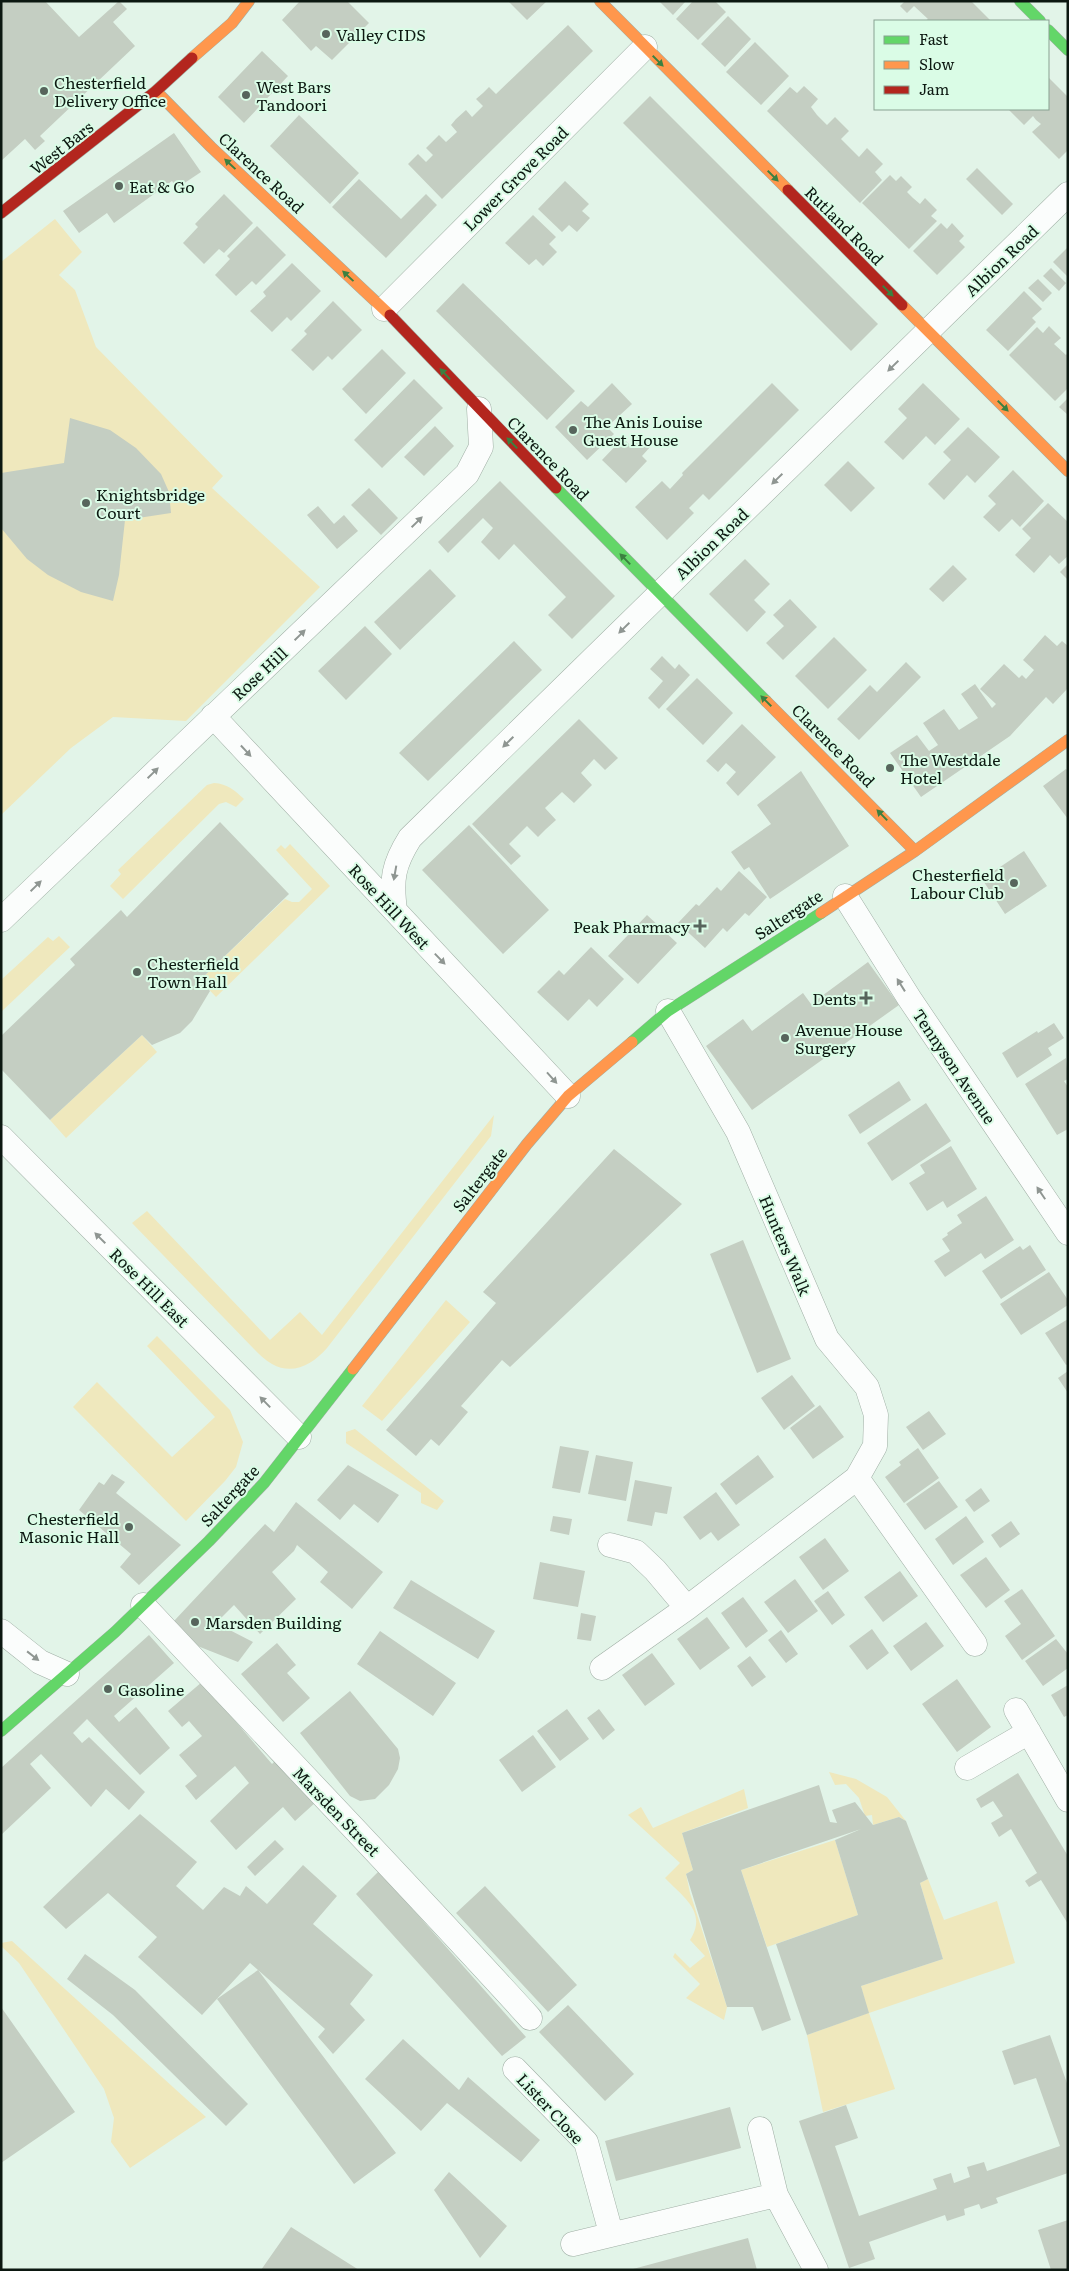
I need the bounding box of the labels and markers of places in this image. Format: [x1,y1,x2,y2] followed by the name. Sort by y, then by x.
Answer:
[336,22,426,46] place label: Valley CIDS
[320,28,332,40] marker: Valley CIDS
[54,70,166,112] place label: Chesterfield Delivery Office
[256,74,331,116] place label: West Bars Tandoori
[38,85,50,97] marker: Chesterfield Delivery Office
[240,89,252,101] marker: West Bars Tandoori
[129,174,195,198] place label: Eat & Go
[113,180,125,192] marker: Eat & Go
[583,409,702,451] place label: The Anis Louise Guest House
[567,424,579,436] marker: The Anis Louise Guest House
[96,482,205,524] place label: Knightsbridge Court
[80,497,92,509] marker: Knightsbridge Court
[900,747,1001,789] place label: The Westdale Hotel
[884,762,896,774] marker: The Westdale Hotel
[910,862,1004,904] place label: Chesterfield Labour Club
[1008,877,1020,889] marker: Chesterfield Labour Club
[573,914,691,938] place label: Peak Pharmacy
[694,920,706,932] marker: Peak Pharmacy
[147,951,239,993] place label: Chesterfield Town Hall
[131,966,143,978] marker: Chesterfield Town Hall
[812,986,856,1010] place label: Dents
[860,992,872,1004] marker: Dents
[795,1017,903,1059] place label: Avenue House Surgery
[779,1032,791,1044] marker: Avenue House Surgery
[18,1506,119,1548] place label: Chesterfield Masonic Hall
[123,1521,135,1533] marker: Chesterfield Masonic Hall
[205,1610,342,1634] place label: Marsden Building
[189,1616,201,1628] marker: Marsden Building
[118,1677,184,1701] place label: Gasoline
[102,1683,114,1695] marker: Gasoline

